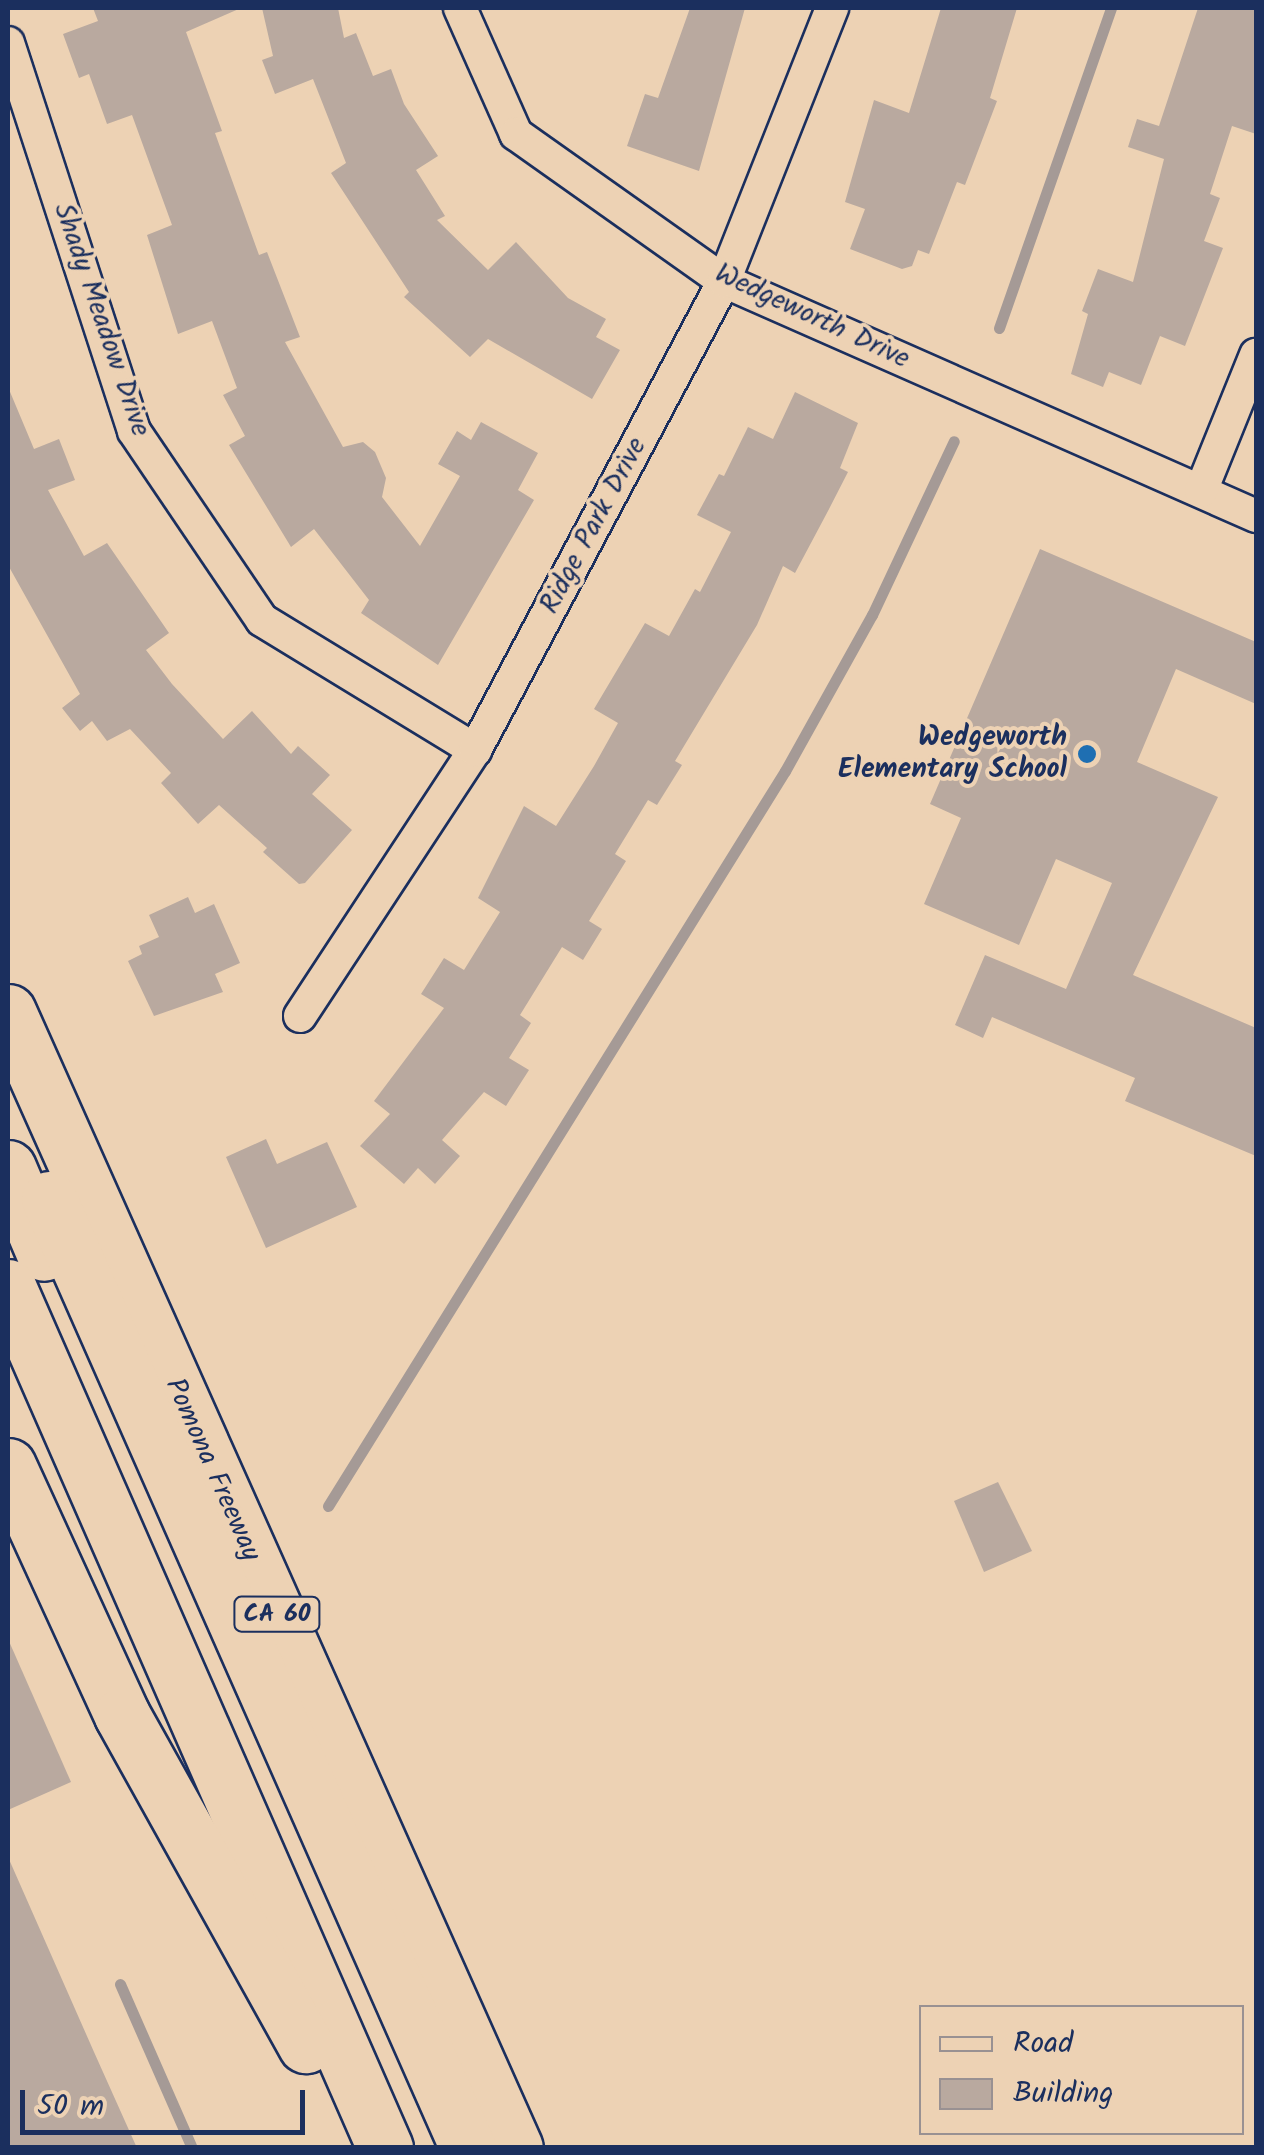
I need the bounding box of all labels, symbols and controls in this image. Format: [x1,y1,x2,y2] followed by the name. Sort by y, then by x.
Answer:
[45,199,157,441] street label: Shady Meadow Drive
[709,257,915,377] street label: Wedgeworth Drive
[534,432,654,620] street label: Ridge Park Drive
[838,721,1067,787] place label: Wedgeworth Elementary School
[1076,743,1098,765] marker: Wedgeworth Elementary School
[157,1373,267,1567] street label: Pomona Freeway
[232,1594,322,1634] road number: CA 60
[919,2005,1244,2135] legend
[1013,2020,1073,2068] text: Road
[25,2070,310,2132] scale bar
[1013,2070,1113,2118] text: Building
[37,2083,104,2131] text: 50 m

